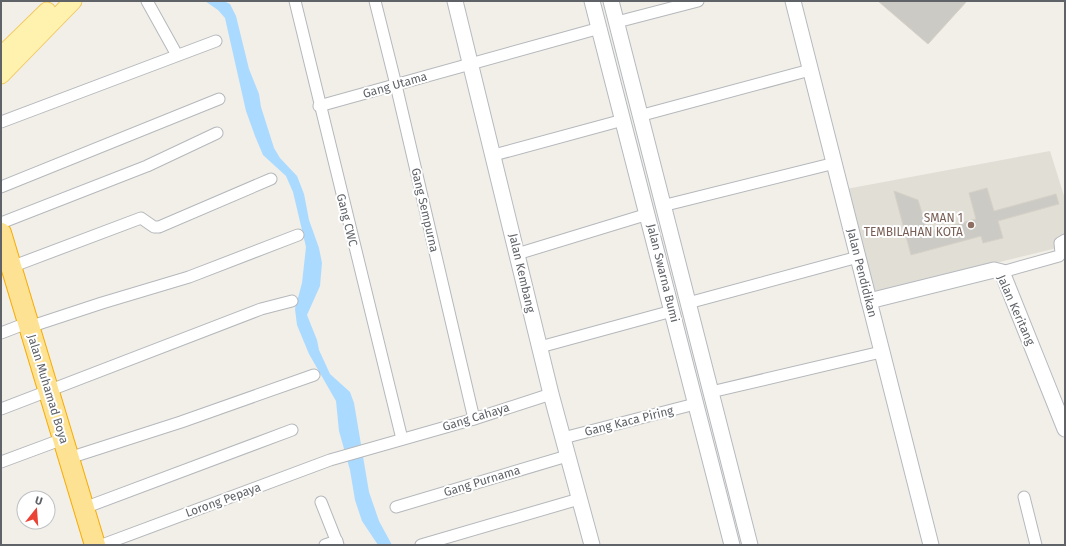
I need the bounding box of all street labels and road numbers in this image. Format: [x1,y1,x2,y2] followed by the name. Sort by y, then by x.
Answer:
[361,69,429,101] street label: Gang Utama
[408,166,442,254] street label: Gang Sempurna
[334,192,360,248] street label: Gang CWC
[644,222,682,324] street label: Jalan Swarna Bumi
[844,227,880,319] street label: Jalan Pendidikan
[506,232,538,315] street label: Jalan Kembang
[994,273,1038,348] street label: Jalan Keritang
[25,333,71,445] street label: Jalan Muhamad Boya
[441,400,511,434] street label: Gang Cahaya
[583,403,676,439] street label: Gang Kaca Piring
[442,463,522,499] street label: Gang Purnama
[183,480,263,520] street label: Lorong Pepaya

